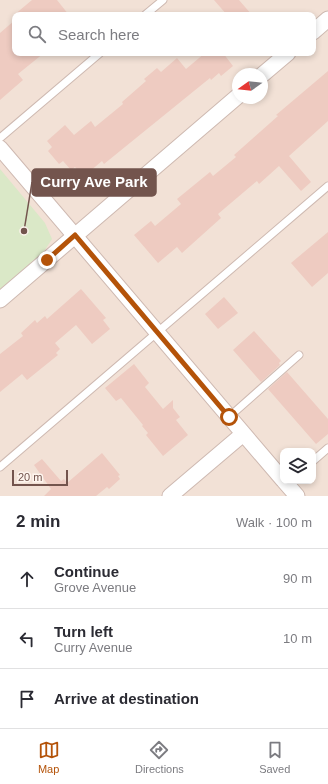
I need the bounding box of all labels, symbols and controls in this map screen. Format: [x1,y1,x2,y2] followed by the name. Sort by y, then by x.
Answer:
[12,12,316,56] search box
[26,23,48,45] icon: search
[58,26,140,43] text: Search here
[232,68,268,104] north arrow
[32,169,156,196] callout: Curry Ave Park
[40,173,148,190] text: Curry Ave Park
[38,251,56,269] route end
[220,408,238,426] route start
[280,448,316,484] map controls
[280,448,316,484] button: layers
[12,468,68,487] scale bar
[18,471,42,483] text: 20 m
[16,512,60,531] text: 2 min
[236,515,312,530] text: Walk · 100 m
[54,563,119,580] text: Continue
[16,568,38,590] icon: ahead
[283,571,312,586] text: 90 m
[54,580,136,595] text: Grove Avenue
[54,623,113,640] text: Turn left
[16,628,38,650] icon: left
[283,631,312,646] text: 10 m
[54,640,133,655] text: Curry Avenue
[16,688,38,710] icon: arrive
[54,690,199,707] text: Arrive at destination
[38,739,60,775] tab: Map
[135,739,184,775] tab: Directions
[259,739,290,775] tab: Saved

